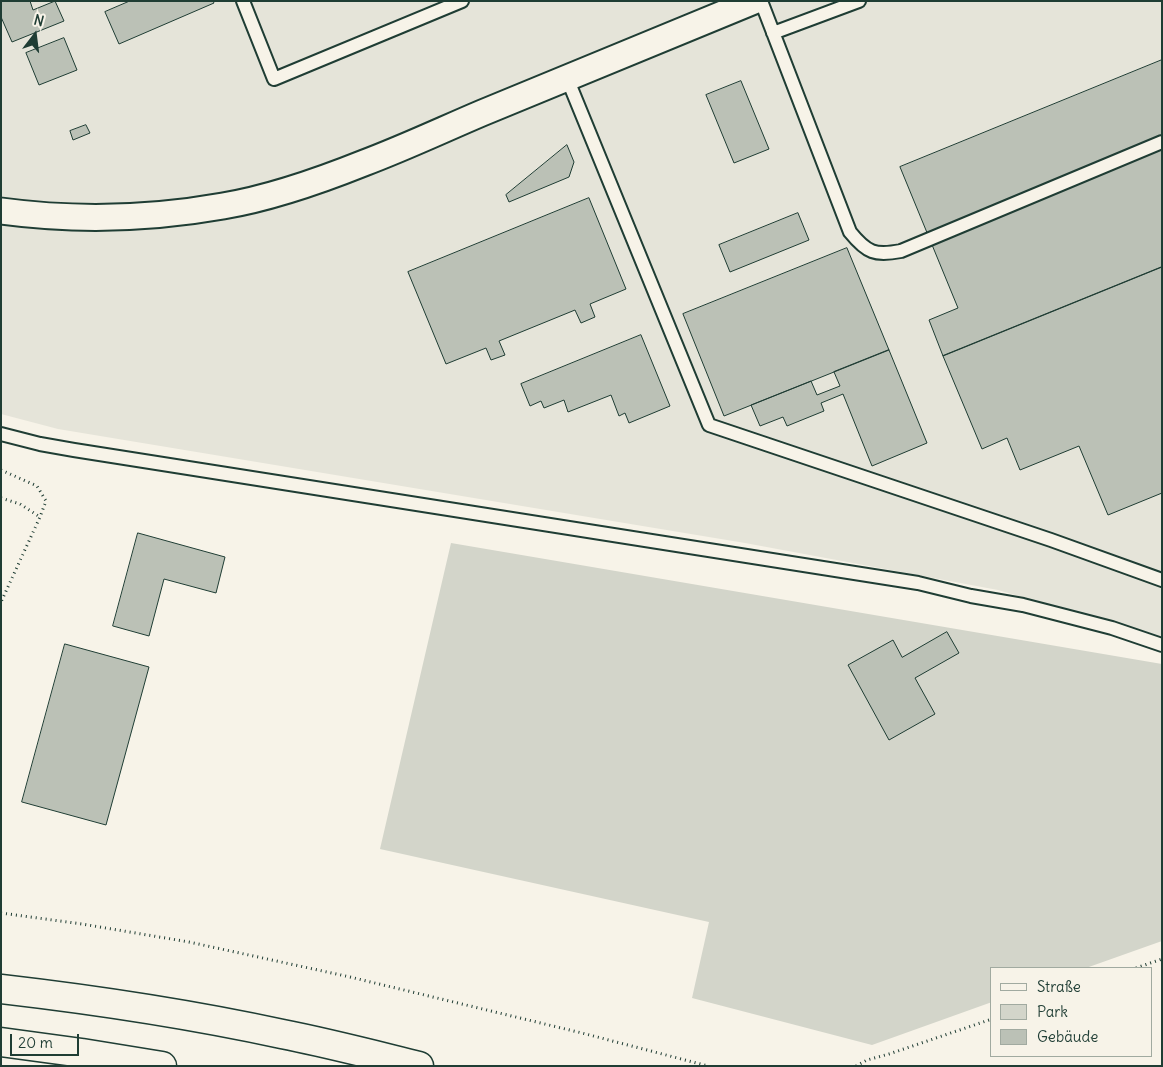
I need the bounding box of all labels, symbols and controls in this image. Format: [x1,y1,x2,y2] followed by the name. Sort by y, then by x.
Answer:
[10,10,60,60] north arrow
[32,11,46,30] text: N
[990,967,1153,1057] legend
[1037,977,1081,996] text: Straße
[1037,1002,1068,1021] text: Park
[12,1024,81,1056] scale bar
[1037,1027,1098,1046] text: Gebäude
[18,1033,53,1052] text: 20 m

